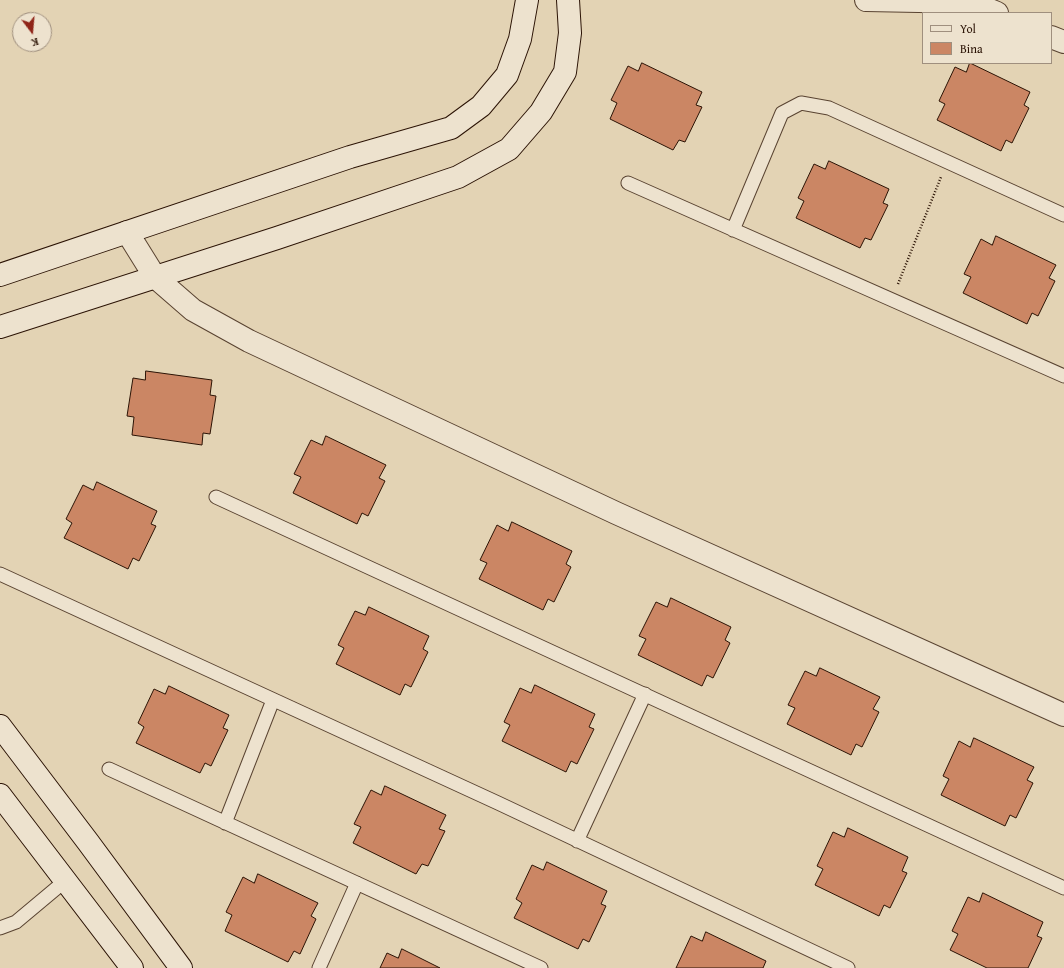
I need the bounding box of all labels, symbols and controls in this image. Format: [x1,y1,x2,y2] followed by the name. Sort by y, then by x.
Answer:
[12,12,52,52] north arrow
[922,12,1052,64] legend
[960,20,976,37] text: Yol
[29,34,41,51] text: K
[960,40,983,57] text: Bina

